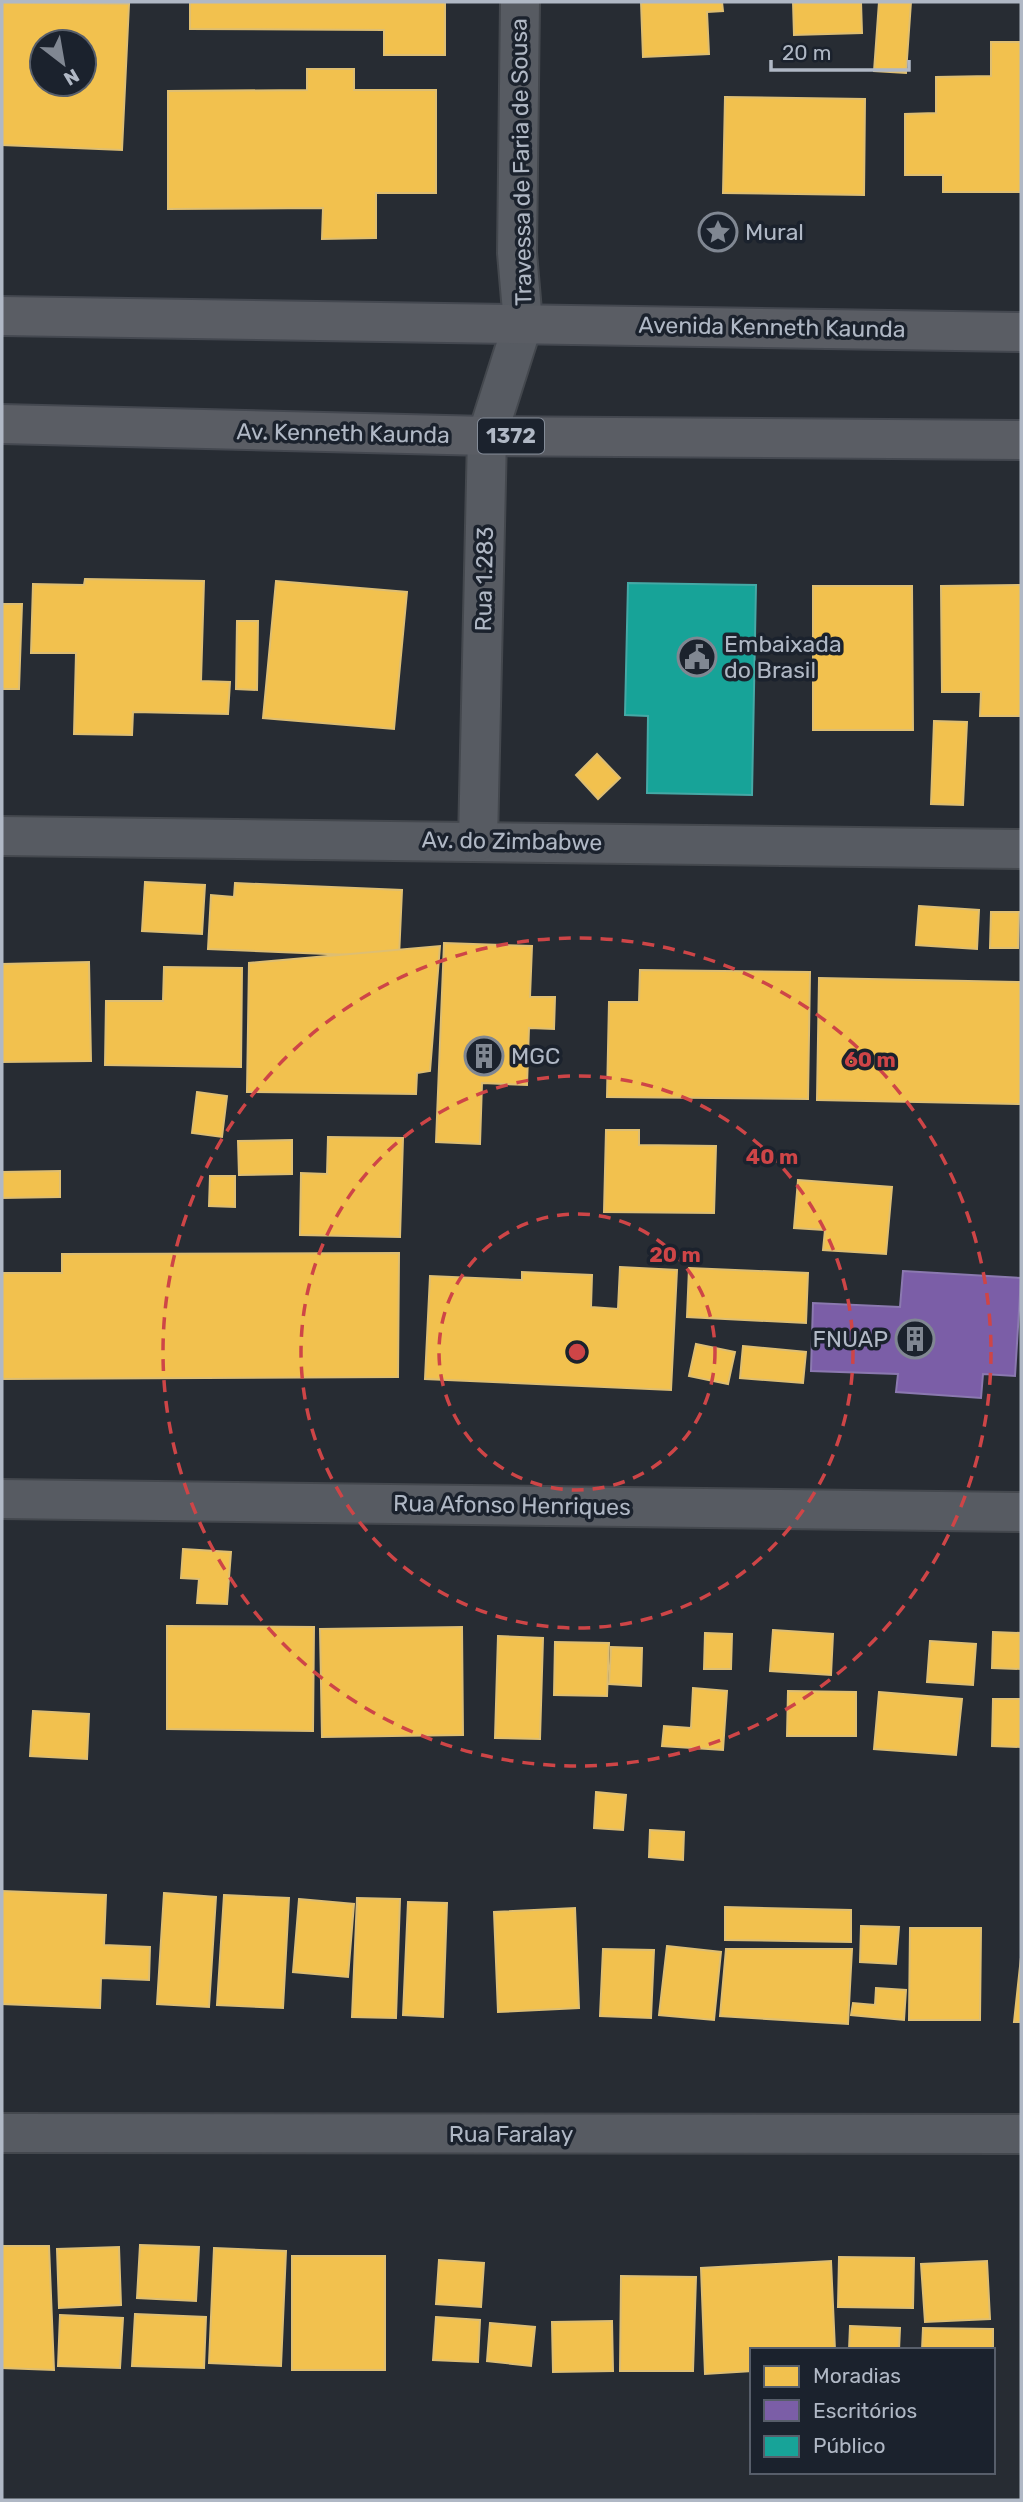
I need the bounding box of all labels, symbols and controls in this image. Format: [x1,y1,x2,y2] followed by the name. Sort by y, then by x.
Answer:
[504,18,538,306] street label: Travessa de Faria de Sousa
[28,28,98,98] north arrow
[771,28,909,72] scale bar
[782,40,831,65] text: 20 m
[60,64,83,91] text: N
[697,211,739,253] place icon: Mural
[745,218,804,246] place label: Mural
[638,311,906,343] street label: Avenida Kenneth Kaunda
[236,417,450,449] street label: Av. Kenneth Kaunda
[478,418,544,453] road number: 1372
[469,526,499,632] street label: Rua 1.283
[724,630,842,684] place label: Embaixada do Brasil
[676,636,718,678] public building icon: Embaixada do Brasil
[421,825,603,857] street label: Av. do Zimbabwe
[463,1035,505,1077] building icon: MGC
[511,1042,560,1070] place label: MGC
[844,1047,896,1072] text: 60 m
[746,1144,798,1169] text: 40 m
[649,1242,701,1267] text: 20 m
[894,1318,936,1360] building icon: FNUAP
[813,1325,888,1353] place label: FNUAP
[565,1340,589,1364] centre of rings
[393,1489,631,1521] street label: Rua Afonso Henriques
[449,2120,574,2148] street label: Rua Faralay
[750,2348,995,2474] legend
[813,2363,901,2388] text: Moradias
[813,2398,917,2423] text: Escritórios
[813,2433,885,2458] text: Público

